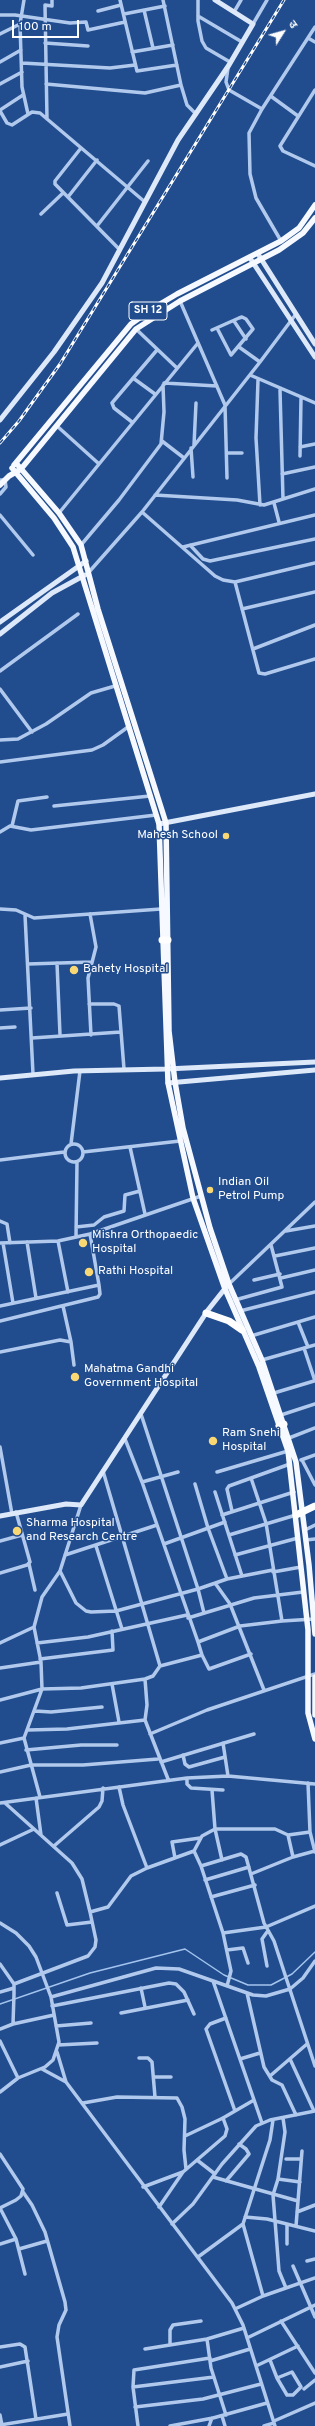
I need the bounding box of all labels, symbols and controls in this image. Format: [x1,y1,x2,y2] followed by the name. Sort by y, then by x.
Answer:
[14,12,81,38] scale bar
[263,12,303,52] north arrow
[285,18,300,32] text: उ
[19,19,52,35] text: 100 m
[129,302,167,320] road number: SH 12
[137,829,218,843] place label: Mahesh School
[221,831,231,841] marker: Mahesh School
[83,963,168,977] place label: Bahety Hospital
[68,964,80,976] marker: Bahety Hospital
[218,1176,284,1204] place label: Indian Oil Petrol Pump
[205,1185,215,1195] marker: Indian Oil Petrol Pump
[92,1229,198,1257] place label: Mishra Orthopaedic Hospital
[77,1237,89,1249] marker: Mishra Orthopaedic Hospital
[98,1265,173,1279] place label: Rathi Hospital
[83,1266,95,1278] marker: Rathi Hospital
[84,1363,198,1391] place label: Mahatma Gandhi Government Hospital
[69,1371,81,1383] marker: Mahatma Gandhi Government Hospital
[222,1427,280,1455] place label: Ram Snehi Hospital
[207,1435,219,1447] marker: Ram Snehi Hospital
[26,1517,137,1545] place label: Sharma Hospital and Research Centre
[11,1525,23,1537] marker: Sharma Hospital and Research Centre

